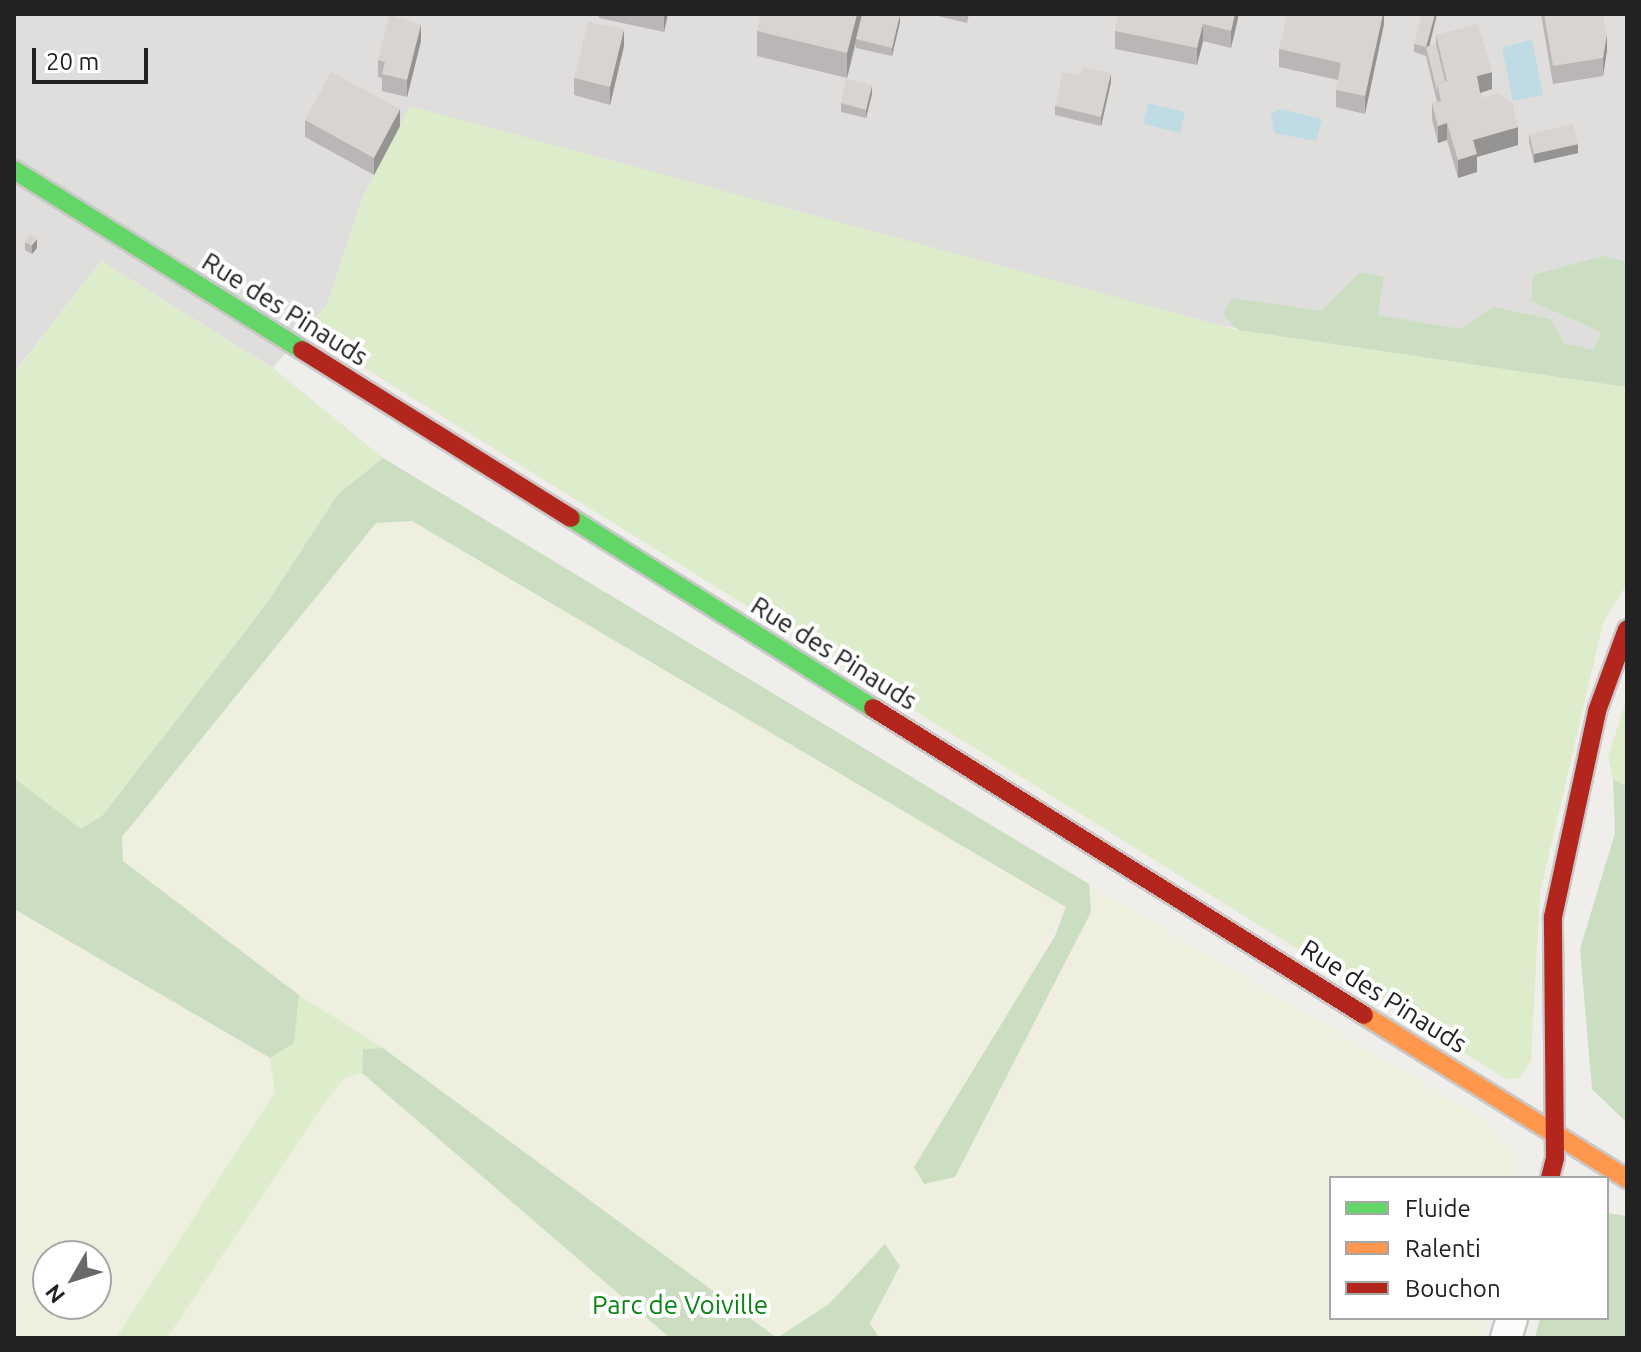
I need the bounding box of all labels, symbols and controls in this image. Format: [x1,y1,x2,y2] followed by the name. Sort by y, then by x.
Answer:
[36,32,152,82] scale bar
[46,48,99,75] text: 20 m
[196,246,374,372] street label: Rue des Pinauds
[745,590,923,716] street label: Rue des Pinauds
[1295,933,1473,1059] street label: Rue des Pinauds
[1329,1176,1609,1320] legend
[1405,1195,1471,1222] text: Fluide
[1405,1235,1481,1262] text: Ralenti
[32,1240,112,1320] north arrow
[1405,1275,1501,1302] text: Bouchon
[40,1280,69,1308] text: N
[592,1289,768,1321] park label: Parc de Voiville

